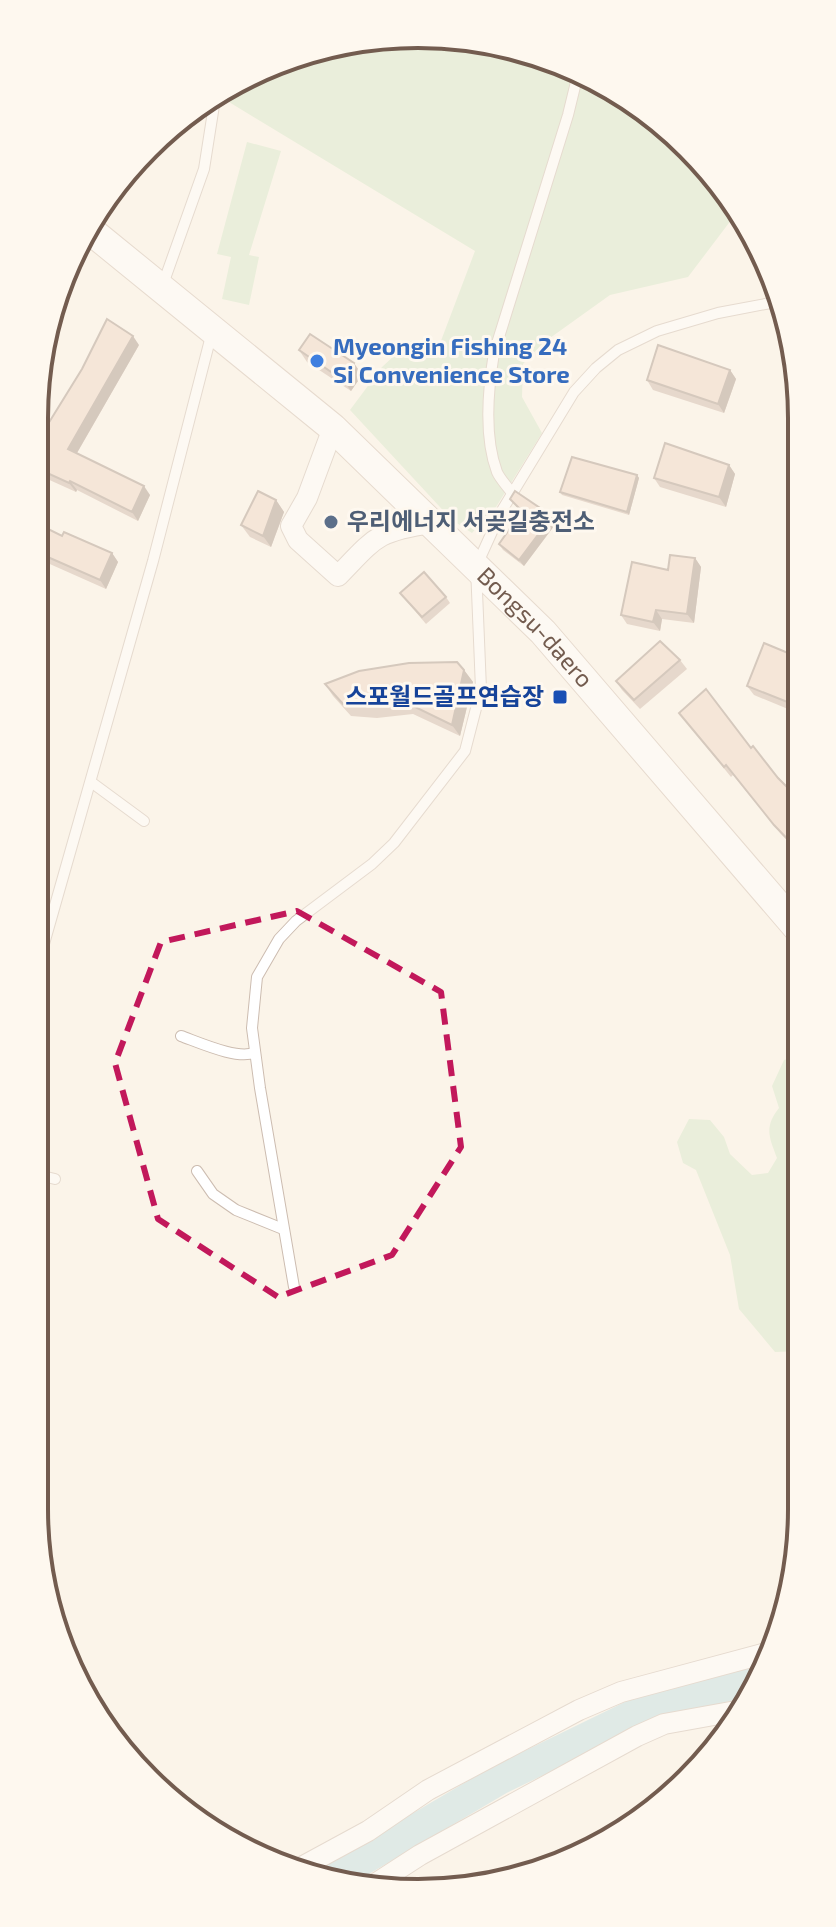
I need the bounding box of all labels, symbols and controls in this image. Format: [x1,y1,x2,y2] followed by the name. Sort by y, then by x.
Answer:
[333,331,570,388] place label: Myeongin Fishing 24 Si Convenience Store
[308,352,326,370] marker: Myeongin Fishing 24 Si Convenience Store
[347,506,595,535] place label: 우리에너지 서곶길충전소
[322,513,340,531] marker: 우리에너지 서곶길충전소
[472,560,600,693] street label: Bongsu-daero
[345,681,544,710] place label: 스포월드골프연습장
[551,688,569,706] marker: 스포월드골프연습장

